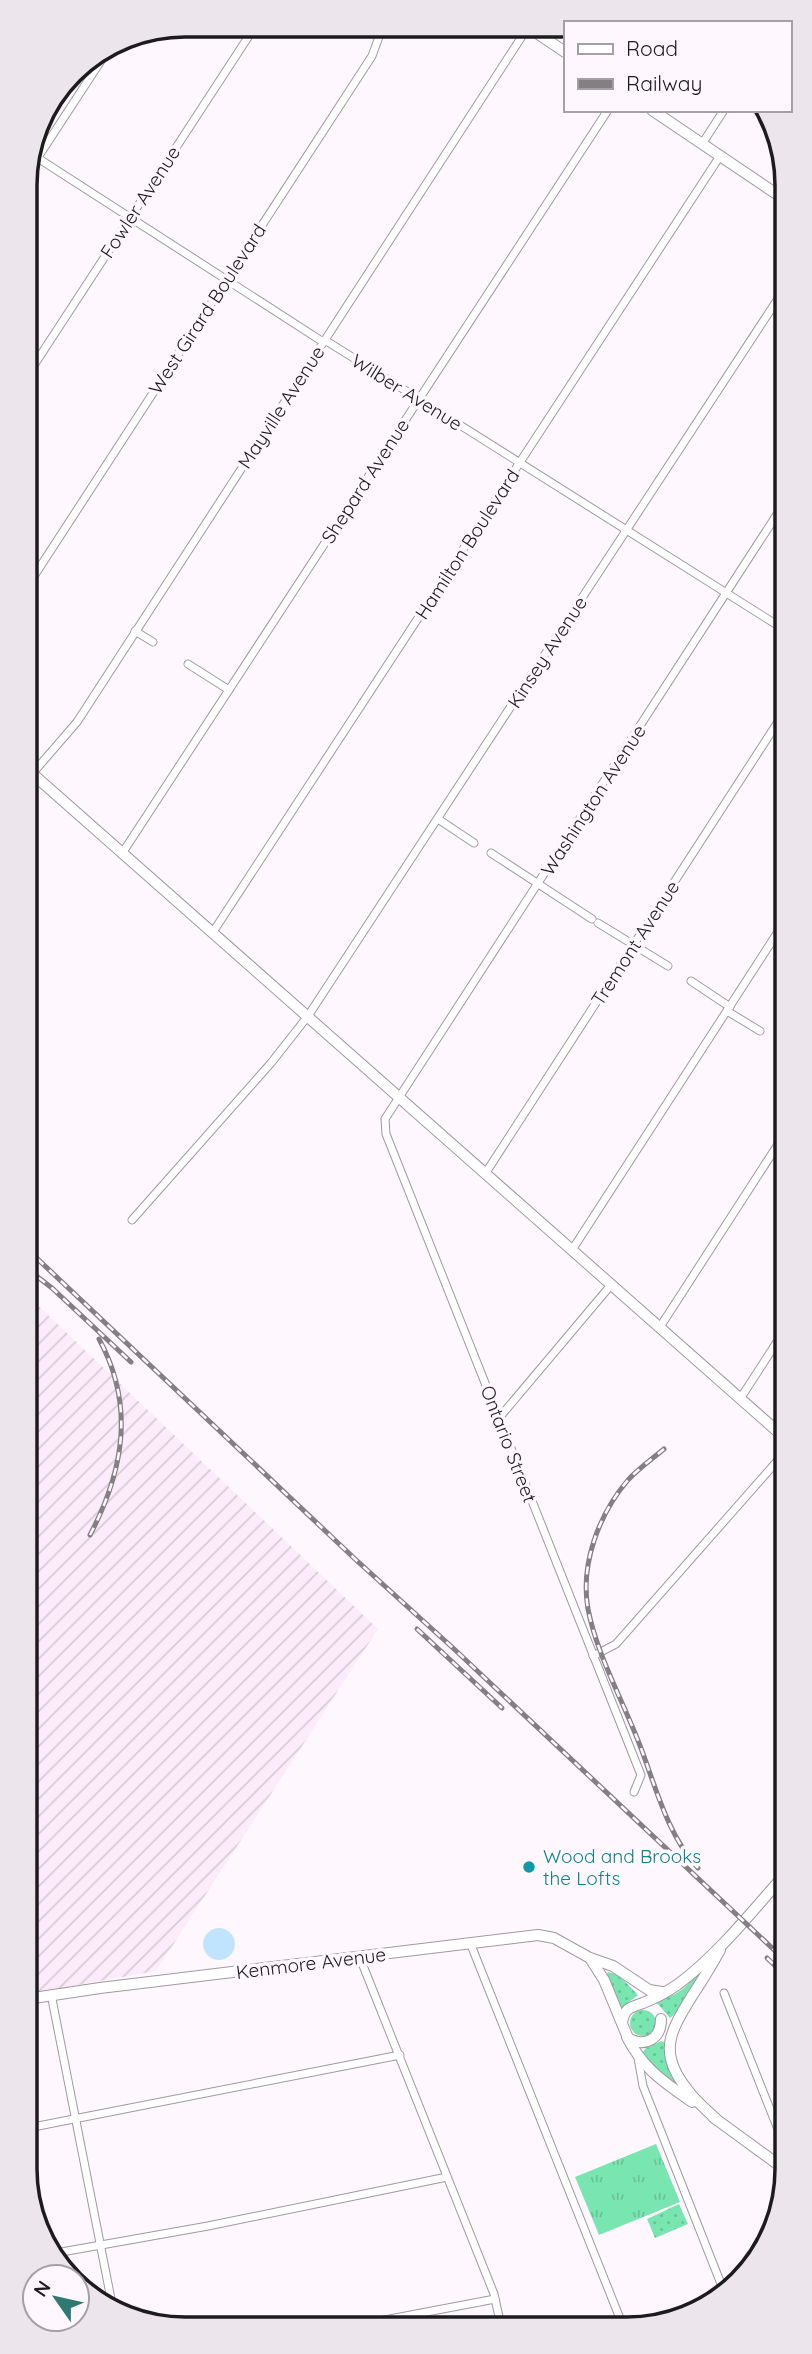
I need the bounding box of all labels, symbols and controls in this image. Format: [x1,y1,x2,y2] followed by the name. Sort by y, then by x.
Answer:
[564,21,791,112] legend
[626,35,678,61] text: Road
[626,70,702,96] text: Railway
[95,142,185,262] street label: Fowler Avenue
[143,219,271,399] street label: West Girard Boulevard
[232,341,330,473] street label: Mayville Avenue
[347,348,467,436] street label: Wilber Avenue
[316,414,414,548] street label: Shepard Avenue
[409,464,525,624] street label: Hamilton Boulevard
[502,592,592,712] street label: Kinsey Avenue
[535,720,651,880] street label: Washington Avenue
[586,876,684,1010] street label: Tremont Avenue
[476,1382,542,1506] street label: Ontario Street
[543,1844,701,1890] place label: Wood and Brooks the Lofts
[521,1859,537,1875] marker: Wood and Brooks the Lofts
[235,1942,387,1984] street label: Kenmore Avenue
[21,2263,91,2333] north arrow
[28,2276,56,2301] text: N

